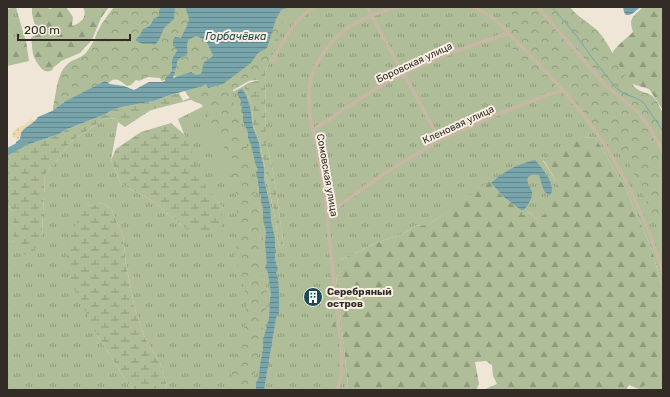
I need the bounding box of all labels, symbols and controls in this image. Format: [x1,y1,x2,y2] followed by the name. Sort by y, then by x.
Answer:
[18,16,130,42] scale bar
[24,23,60,37] text: 200 m
[206,30,267,43] water label: Горбачёвка
[374,40,454,86] street label: Боровская улица
[421,103,496,147] street label: Кленовая улица
[314,133,340,217] street label: Сомовская улица
[302,286,324,308] building icon: Серебряный остров
[327,286,392,310] place label: Серебряный остров

